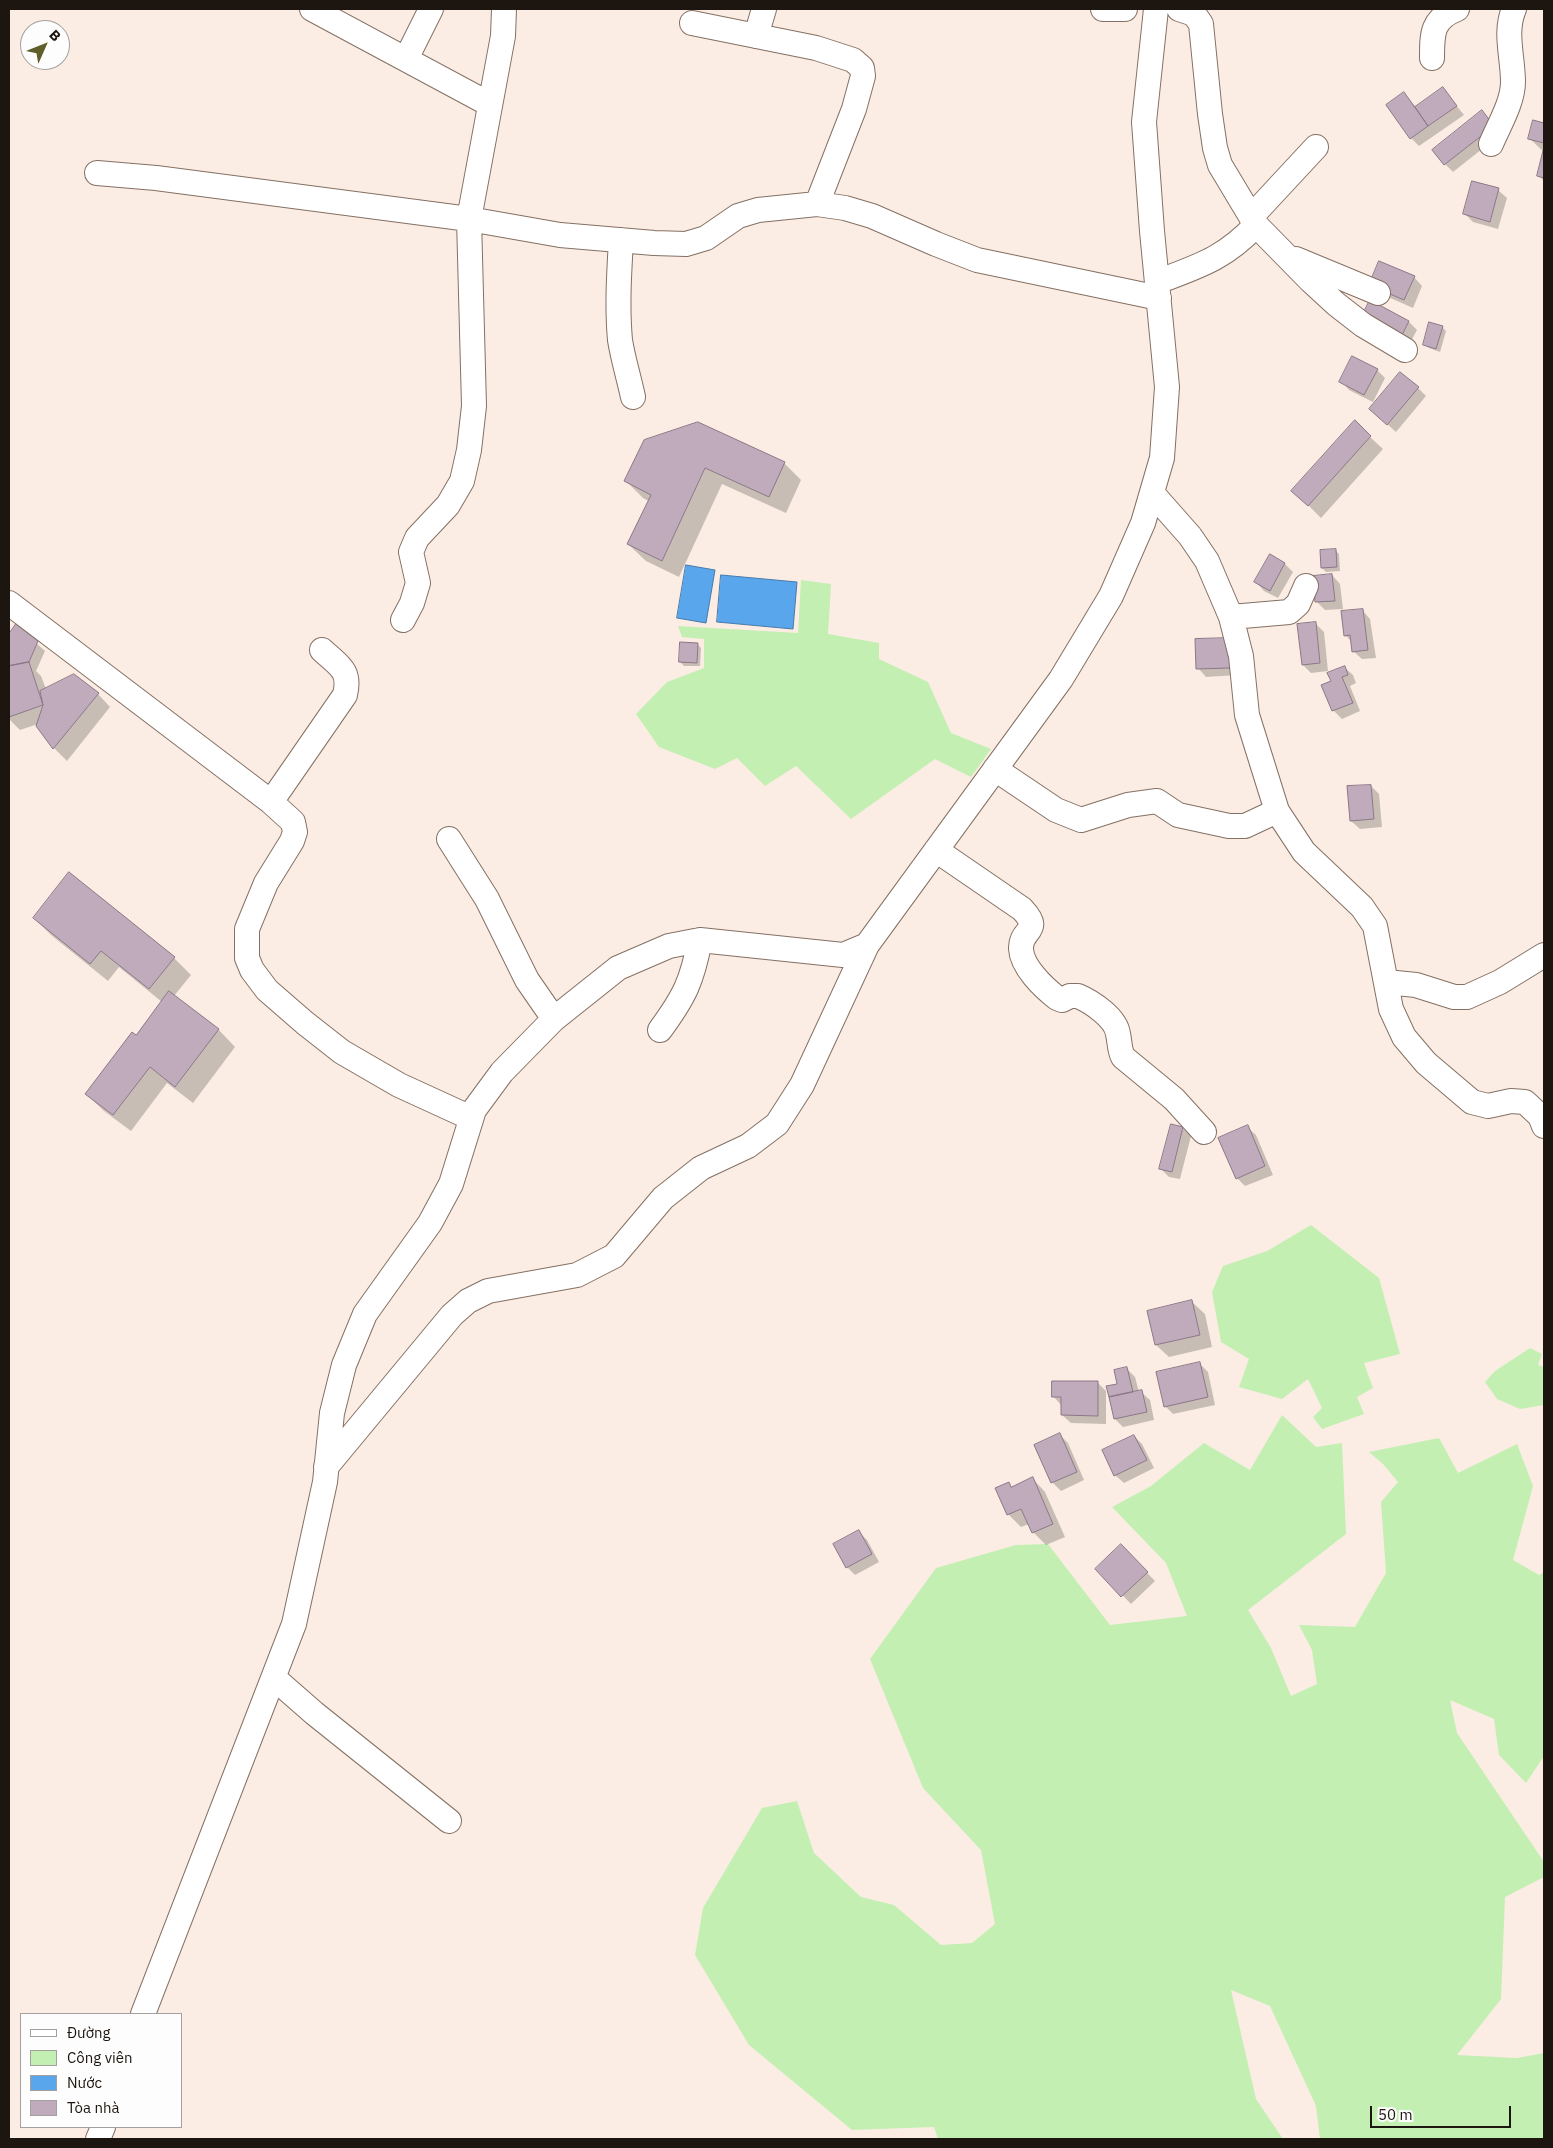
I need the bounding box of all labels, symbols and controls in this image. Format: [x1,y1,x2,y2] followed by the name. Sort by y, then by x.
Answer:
[20,20,70,70] north arrow
[45,26,65,45] text: B
[20,2013,182,2128] legend
[67,2023,110,2042] text: Đường
[67,2048,133,2067] text: Công viên
[67,2073,102,2092] text: Nước
[1373,2096,1514,2128] scale bar
[67,2098,120,2117] text: Tòa nhà
[1378,2105,1413,2124] text: 50 m

